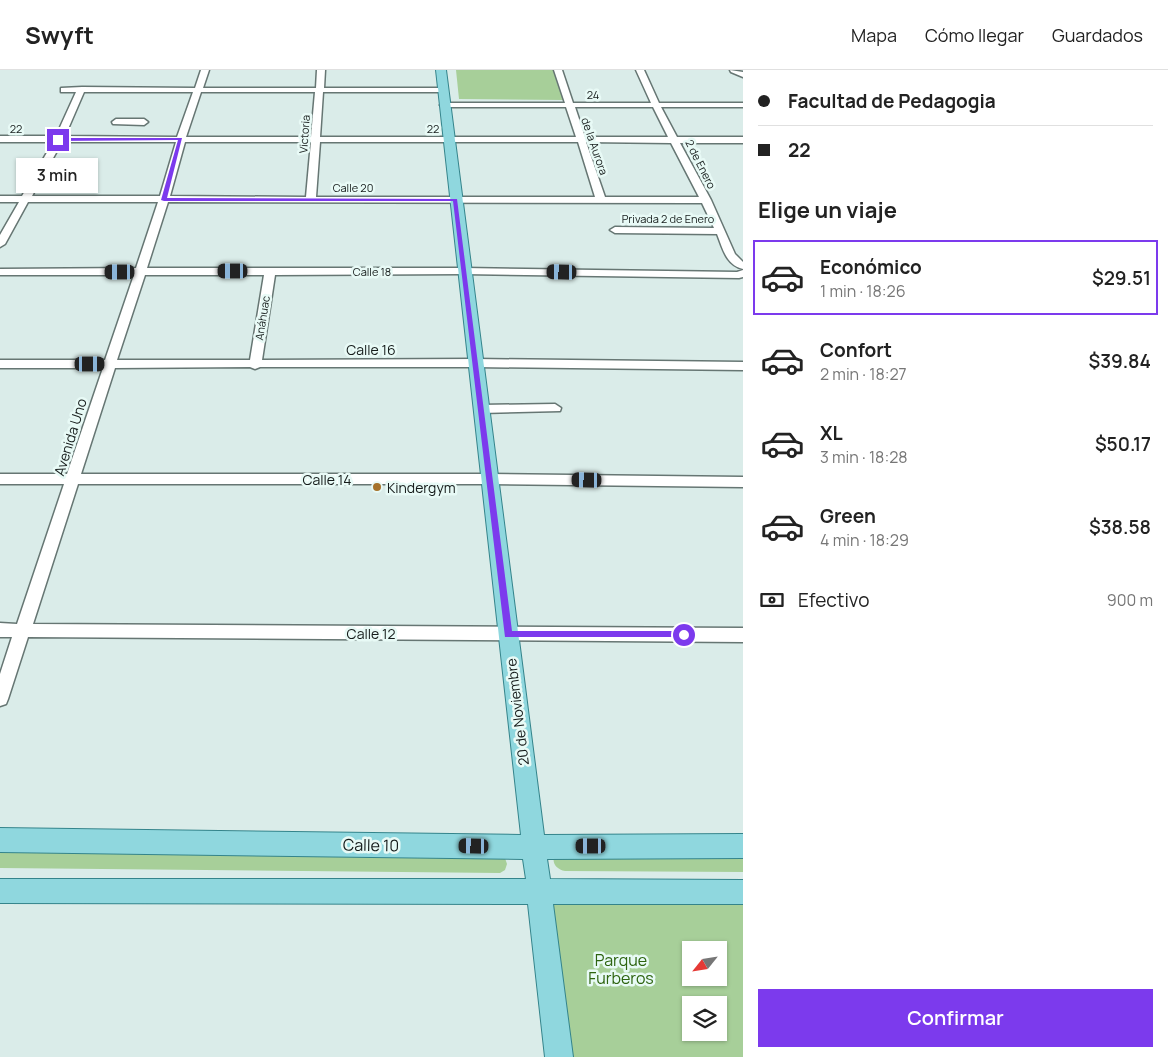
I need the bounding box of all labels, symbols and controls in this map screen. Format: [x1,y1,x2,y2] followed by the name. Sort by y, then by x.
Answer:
[25,18,94,51] text: Swyft
[851,23,897,47] text: Mapa
[925,23,1024,47] text: Cómo llegar
[1052,23,1143,47] text: Guardados
[587,87,599,102] street label: 24
[788,88,996,114] text: Facultad de Pedagogia
[295,114,313,154] street label: Victoria
[578,115,612,177] street label: de la Aurora
[10,121,22,136] street label: 22
[427,121,439,136] street label: 22
[47,129,69,151] route end
[682,137,720,192] street label: 2 de Enero
[788,137,811,163] text: 22
[17,158,99,192] callout: 3 min
[37,164,77,186] text: 3 min
[333,180,373,195] street label: Calle 20
[758,195,897,225] text: Elige un viaje
[622,211,715,226] street label: Privada 2 de Enero
[820,254,922,280] text: Económico
[760,255,805,300] icon: car
[218,264,248,279] car
[353,264,391,279] street label: Calle 18
[546,264,577,280] car
[105,265,135,280] car
[1092,265,1151,291] text: $29.51
[820,280,906,302] text: 1 min · 18:26
[251,295,273,341] street label: Anáhuac
[820,337,892,363] text: Confort
[760,338,805,383] icon: car
[346,340,396,359] street label: Calle 16
[1089,348,1151,374] text: $39.84
[75,357,105,372] car
[820,363,907,385] text: 2 min · 18:27
[49,396,91,478] street label: Avenida Uno
[820,420,843,446] text: XL
[760,421,805,466] icon: car
[1095,431,1151,457] text: $50.17
[820,446,908,468] text: 3 min · 18:28
[302,470,352,489] street label: Calle 14
[571,472,602,488] car
[387,478,456,497] place label: Kindergym
[371,481,383,493] marker: Kindergym
[820,503,876,529] text: Green
[760,504,805,549] icon: car
[1089,514,1151,540] text: $38.58
[820,529,909,551] text: 4 min · 18:29
[758,586,786,614] icon: cash
[798,587,869,613] text: Efectivo
[1107,589,1153,611] text: 900 m
[347,624,395,643] street label: Calle 12
[673,624,695,646] route start
[501,657,533,767] street label: 20 de Noviembre
[343,834,399,856] street label: Calle 10
[458,838,489,854] car
[576,839,606,854] car
[682,941,728,986] north arrow
[682,941,727,1041] map controls
[588,949,654,989] park label: Parque Furberos
[758,989,1153,1047] button: Confirmar
[682,996,727,1041] button: layers

